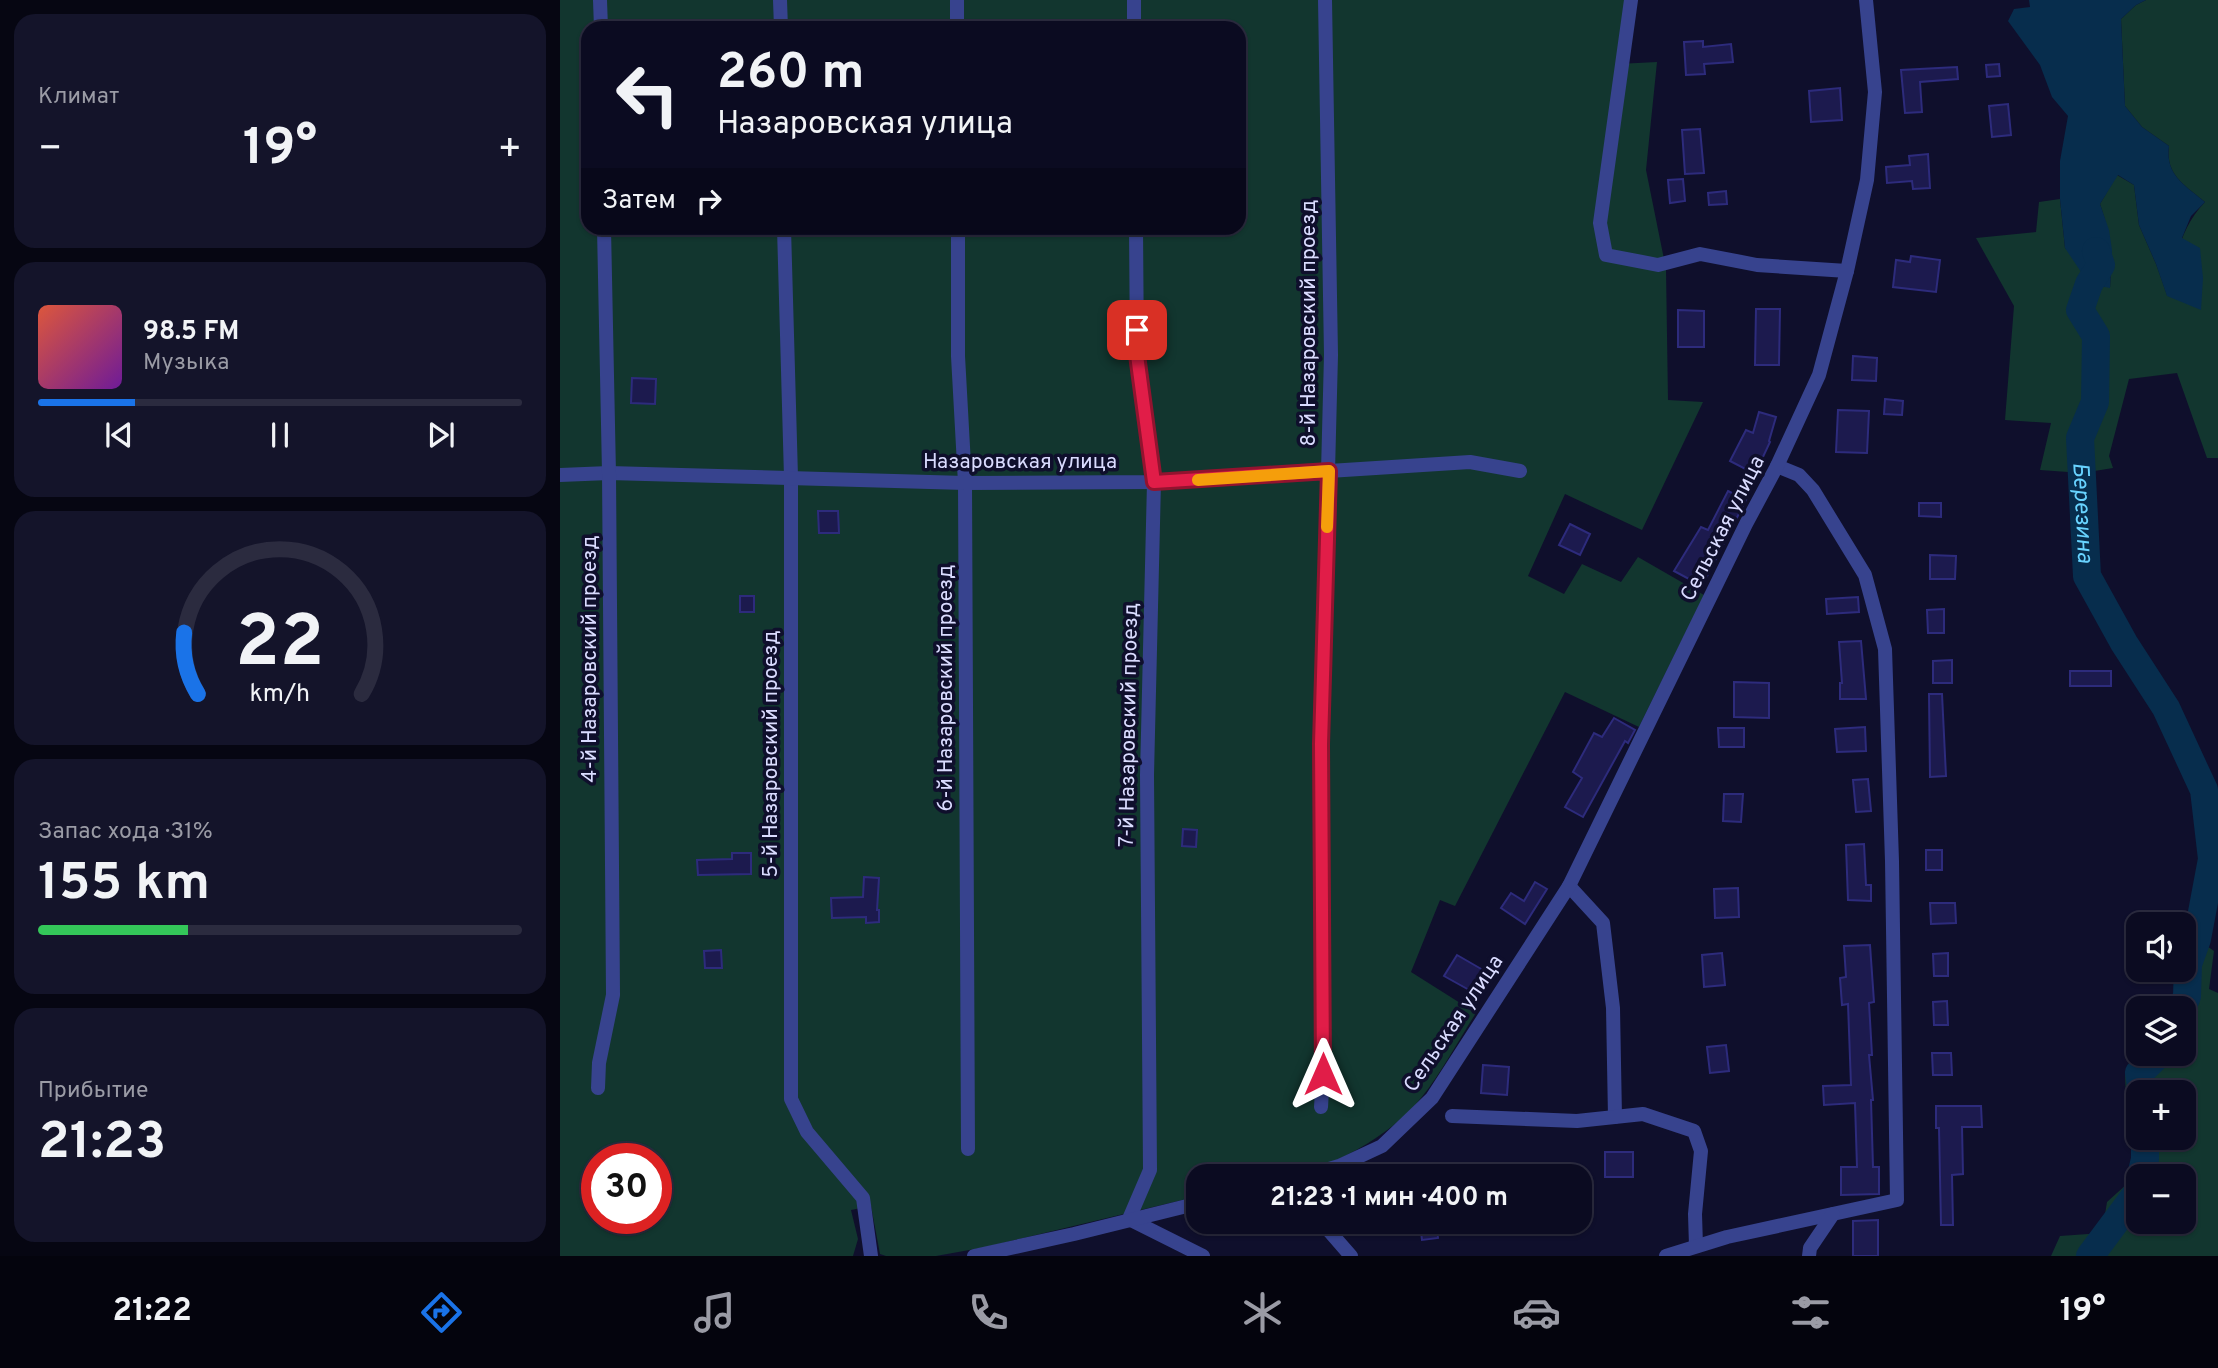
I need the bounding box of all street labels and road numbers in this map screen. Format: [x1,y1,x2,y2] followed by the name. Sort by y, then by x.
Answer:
[1296,199,1323,446] street label: 8-й Назаровский проезд
[923,449,1117,476] street label: Назаровская улица
[1675,451,1772,606] street label: Сельская улица
[577,535,604,783] street label: 4-й Назаровский проезд
[933,565,960,811] street label: 6-й Назаровский проезд
[1114,603,1145,847] street label: 7-й Назаровский проезд
[758,630,785,878] street label: 5-й Назаровский проезд
[1398,950,1510,1098] street label: Сельская улица

